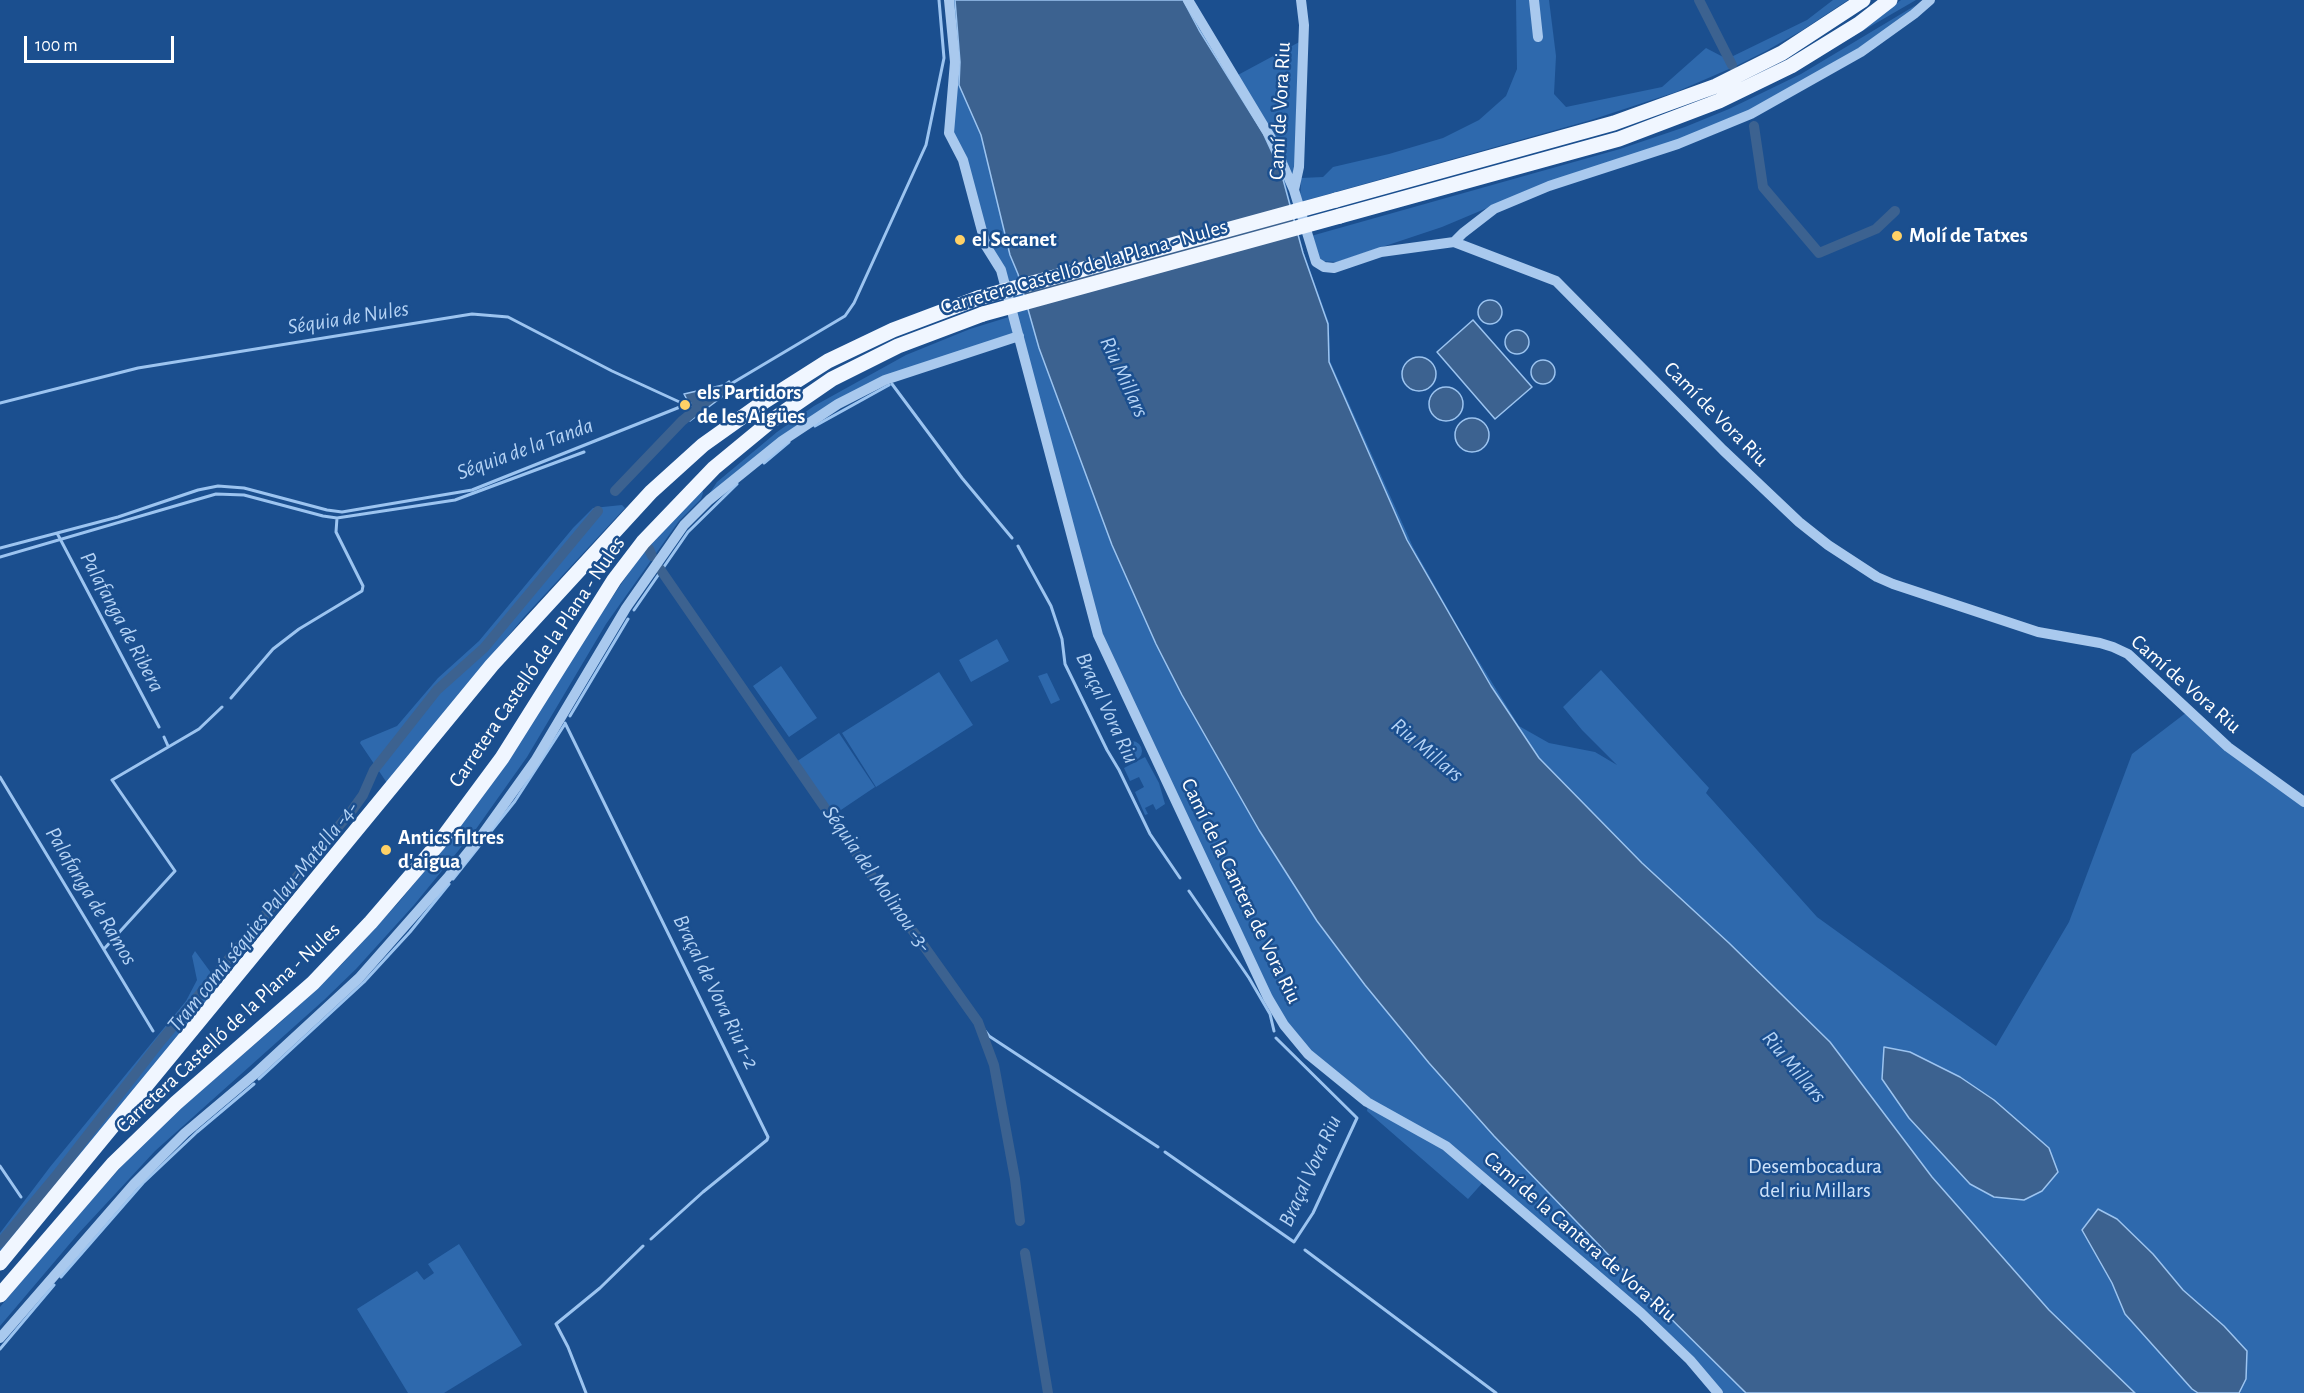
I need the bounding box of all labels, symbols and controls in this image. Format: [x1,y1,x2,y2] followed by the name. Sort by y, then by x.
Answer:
[27,24,177,62] scale bar
[35,37,78,55] text: 100 m
[1264,41,1296,181] street label: Camí de Vora Riu
[938,214,1230,320] street label: Carretera Castelló de la Plana - Nules
[1909,223,2028,249] place label: Molí de Tatxes
[972,227,1057,253] place label: el Secanet
[1890,229,1904,243] marker: Molí de Tatxes
[953,233,967,247] marker: el Secanet
[286,295,410,341] water label: Séquia de Nules
[1094,332,1154,422] water label: Riu Millars
[1658,356,1774,472] street label: Camí de Vora Riu
[697,380,805,430] place label: els Partidors de les Aigües
[678,398,692,412] marker: els Partidors de les Aigües
[453,412,597,486] water label: Séquia de la Tanda
[443,532,631,792] street label: Carretera Castelló de la Plana - Nules
[74,547,170,697] water label: Palafanga de Ribera
[2126,629,2246,739] street label: Camí de Vora Riu
[1070,648,1144,768] water label: Braçal Vora Riu
[1386,712,1468,788] water label: Riu Millars
[1175,774,1307,1008] street label: Camí de la Cantera de Vora Riu
[162,796,364,1038] water label: Tram comú séquies Palau-Matella -4-
[817,801,937,957] water label: Séquia del Molinou -3-
[39,822,143,970] water label: Palafanga de Ramos
[398,825,504,875] place label: Antics filtres d'aigua
[379,843,393,857] marker: Antics filtres d'aigua
[667,910,765,1074] water label: Braçal de Vora Riu 1-2
[111,917,345,1139] street label: Carretera Castelló de la Plana - Nules
[1756,1026,1832,1108] water label: Riu Millars
[1273,1111,1347,1231] water label: Braçal Vora Riu
[1478,1146,1682,1328] street label: Camí de la Cantera de Vora Riu
[1748,1154,1882,1204] park label: Desembocadura del riu Millars

